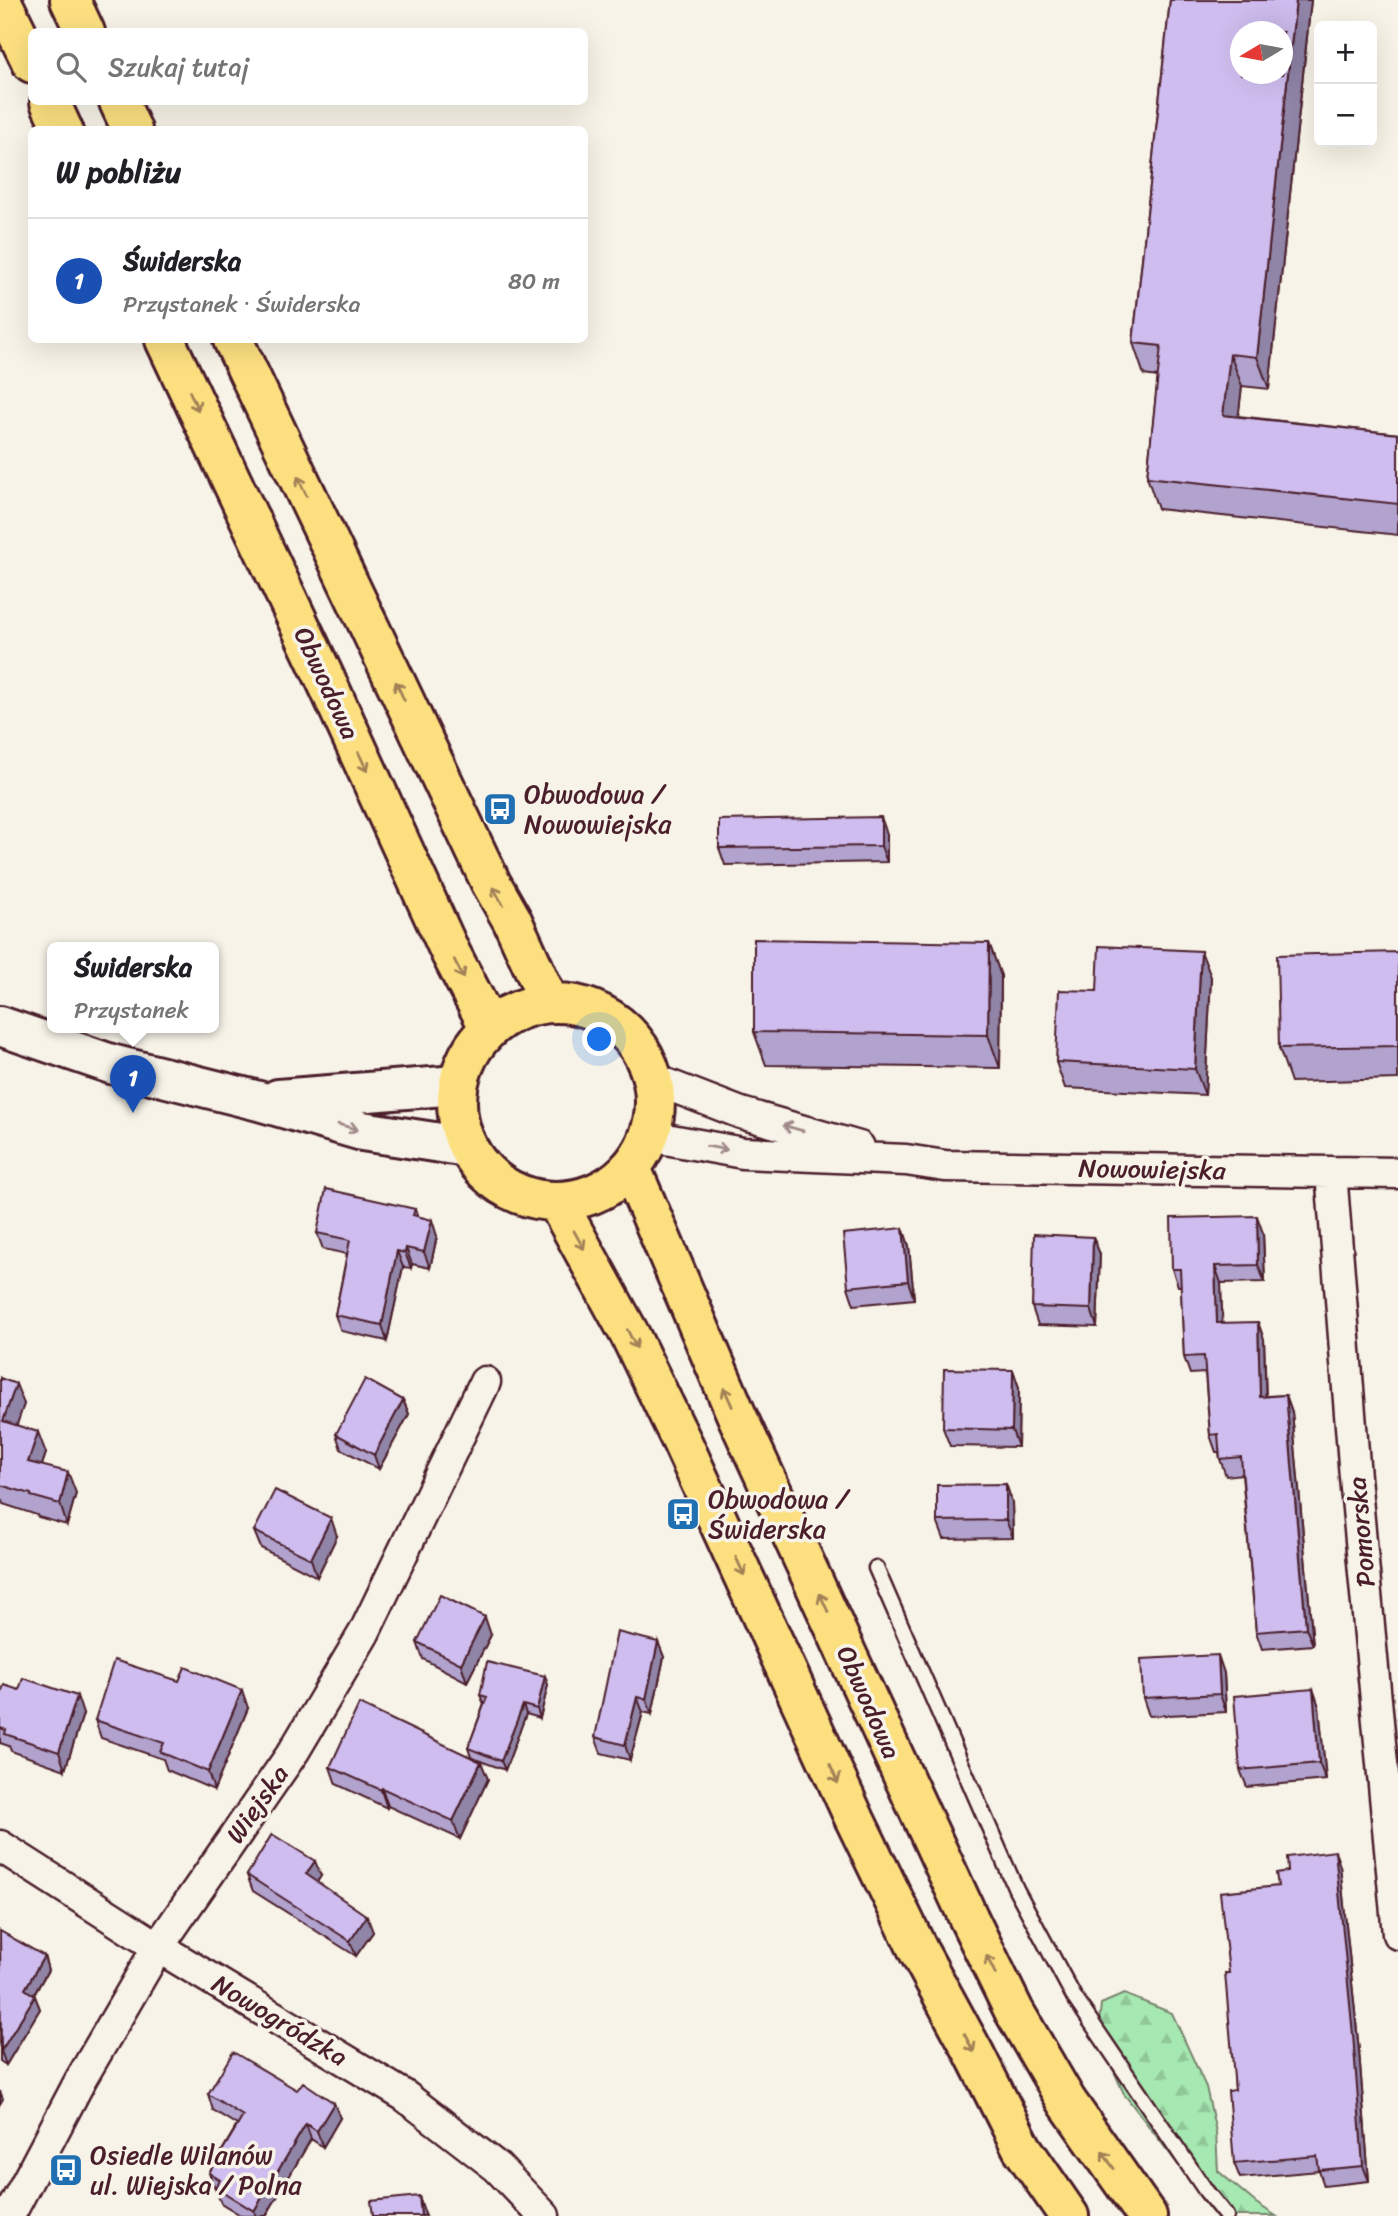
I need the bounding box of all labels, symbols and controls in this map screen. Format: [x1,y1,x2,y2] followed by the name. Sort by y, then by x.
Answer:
[1230,21,1293,84] north arrow
[1314,21,1377,147] map controls
[1314,21,1377,84] button: +
[28,28,588,105] search box
[108,44,249,90] text: Szukaj tutaj
[52,48,90,86] icon: search
[1314,84,1377,147] button: −
[56,145,181,199] text: W pobliżu
[123,238,241,284] text: Świderska
[74,261,84,302] text: 1
[508,261,560,302] text: 80 m
[123,284,360,325] text: Przystanek · Świderska
[188,390,201,411] one-way arrow
[295,476,308,497] one-way arrow
[281,619,373,747] street label: Obwodowa
[393,681,406,702] one-way arrow
[357,751,371,772] one-way arrow
[524,771,672,847] place label: Obwodowa / Nowowiejska
[481,790,519,828] bus stop icon: Obwodowa / Nowowiejska
[491,887,505,907] one-way arrow
[47,942,219,1033] popup
[74,944,192,990] text: Świderska
[452,958,466,979] one-way arrow
[74,990,189,1031] text: Przystanek
[582,1022,616,1056] your location
[110,1055,156,1113] pin: 1
[783,1121,805,1134] one-way arrow
[336,1122,358,1135] one-way arrow
[705,1142,728,1156] one-way arrow
[1078,1145,1227,1193] street label: Nowowiejska
[572,1229,586,1250] one-way arrow
[625,1328,639,1349] one-way arrow
[721,1386,734,1408] one-way arrow
[1333,1475,1389,1589] street label: Pomorska
[708,1476,851,1552] place label: Obwodowa / Świderska
[664,1495,702,1533] bus stop icon: Obwodowa / Świderska
[734,1556,747,1577] one-way arrow
[817,1593,830,1614] one-way arrow
[824,1638,914,1766] street label: Obwodowa
[213,1755,301,1853] street label: Wiejska
[828,1762,841,1784] one-way arrow
[984,1955,998,1976] one-way arrow
[203,1961,357,2079] street label: Nowogródzka
[962,2032,976,2052] one-way arrow
[90,2132,303,2208] place label: Osiedle Wilanów ul. Wiejska / Polna
[47,2151,85,2189] bus stop icon: Osiedle Wilanów ul. Wiejska / Polna
[1101,2151,1115,2170] one-way arrow

